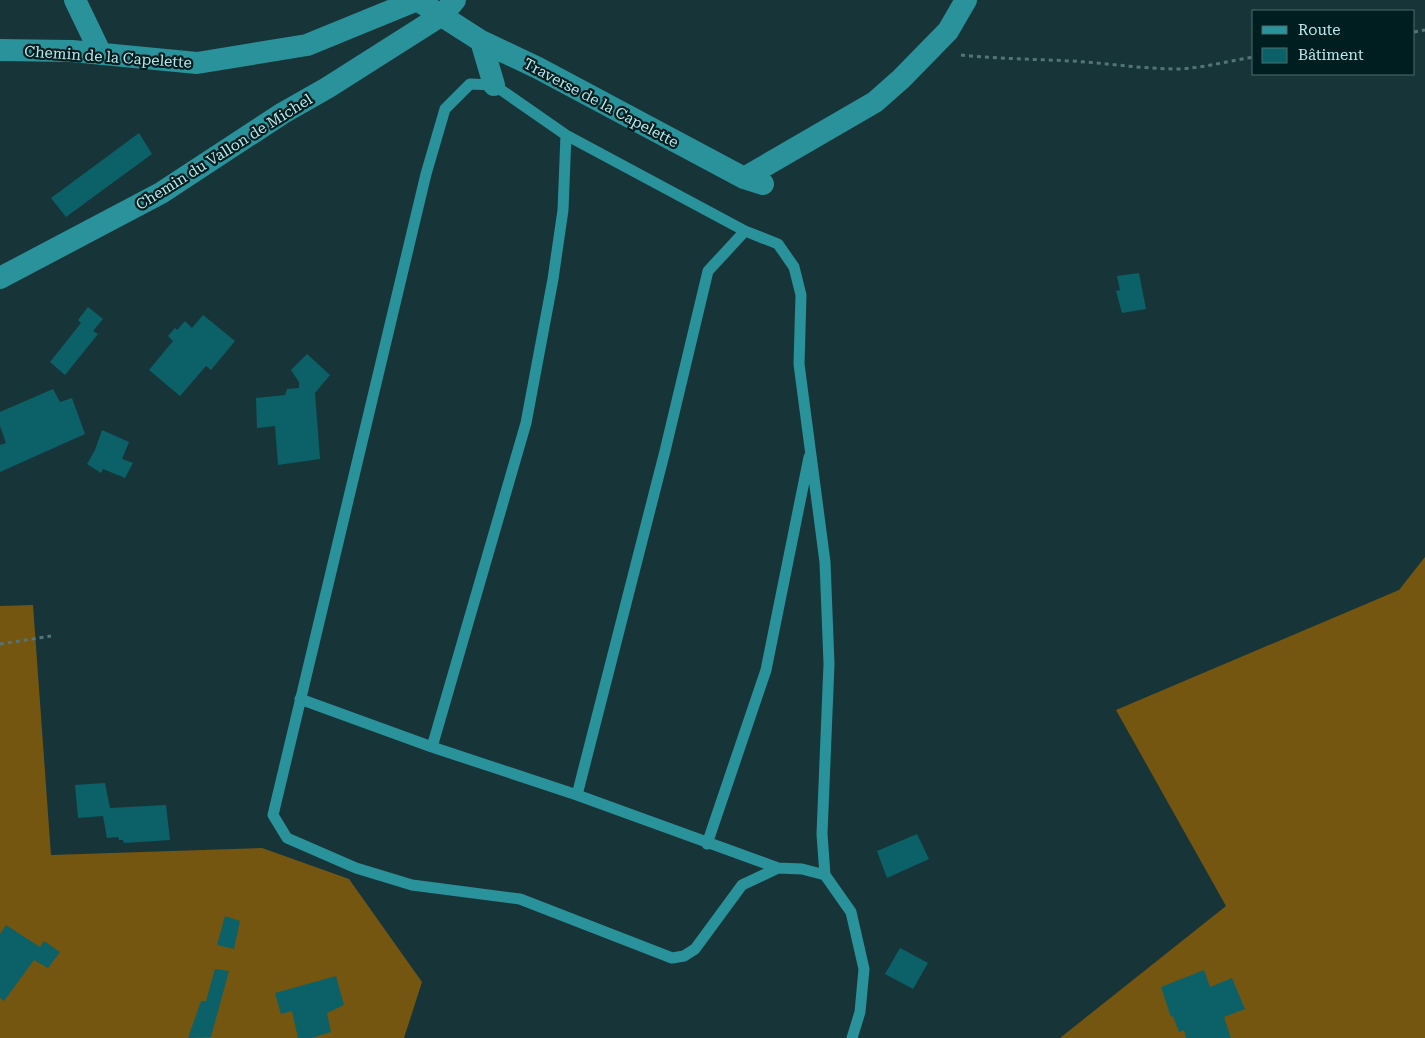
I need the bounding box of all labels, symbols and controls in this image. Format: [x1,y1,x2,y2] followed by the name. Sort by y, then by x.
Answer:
[1252,10,1415,75] legend
[1298,21,1340,39] text: Route
[24,42,192,72] street label: Chemin de la Capelette
[1298,46,1364,64] text: Bâtiment
[520,54,682,152] street label: Traverse de la Capelette
[133,90,316,214] street label: Chemin du Vallon de Michel

